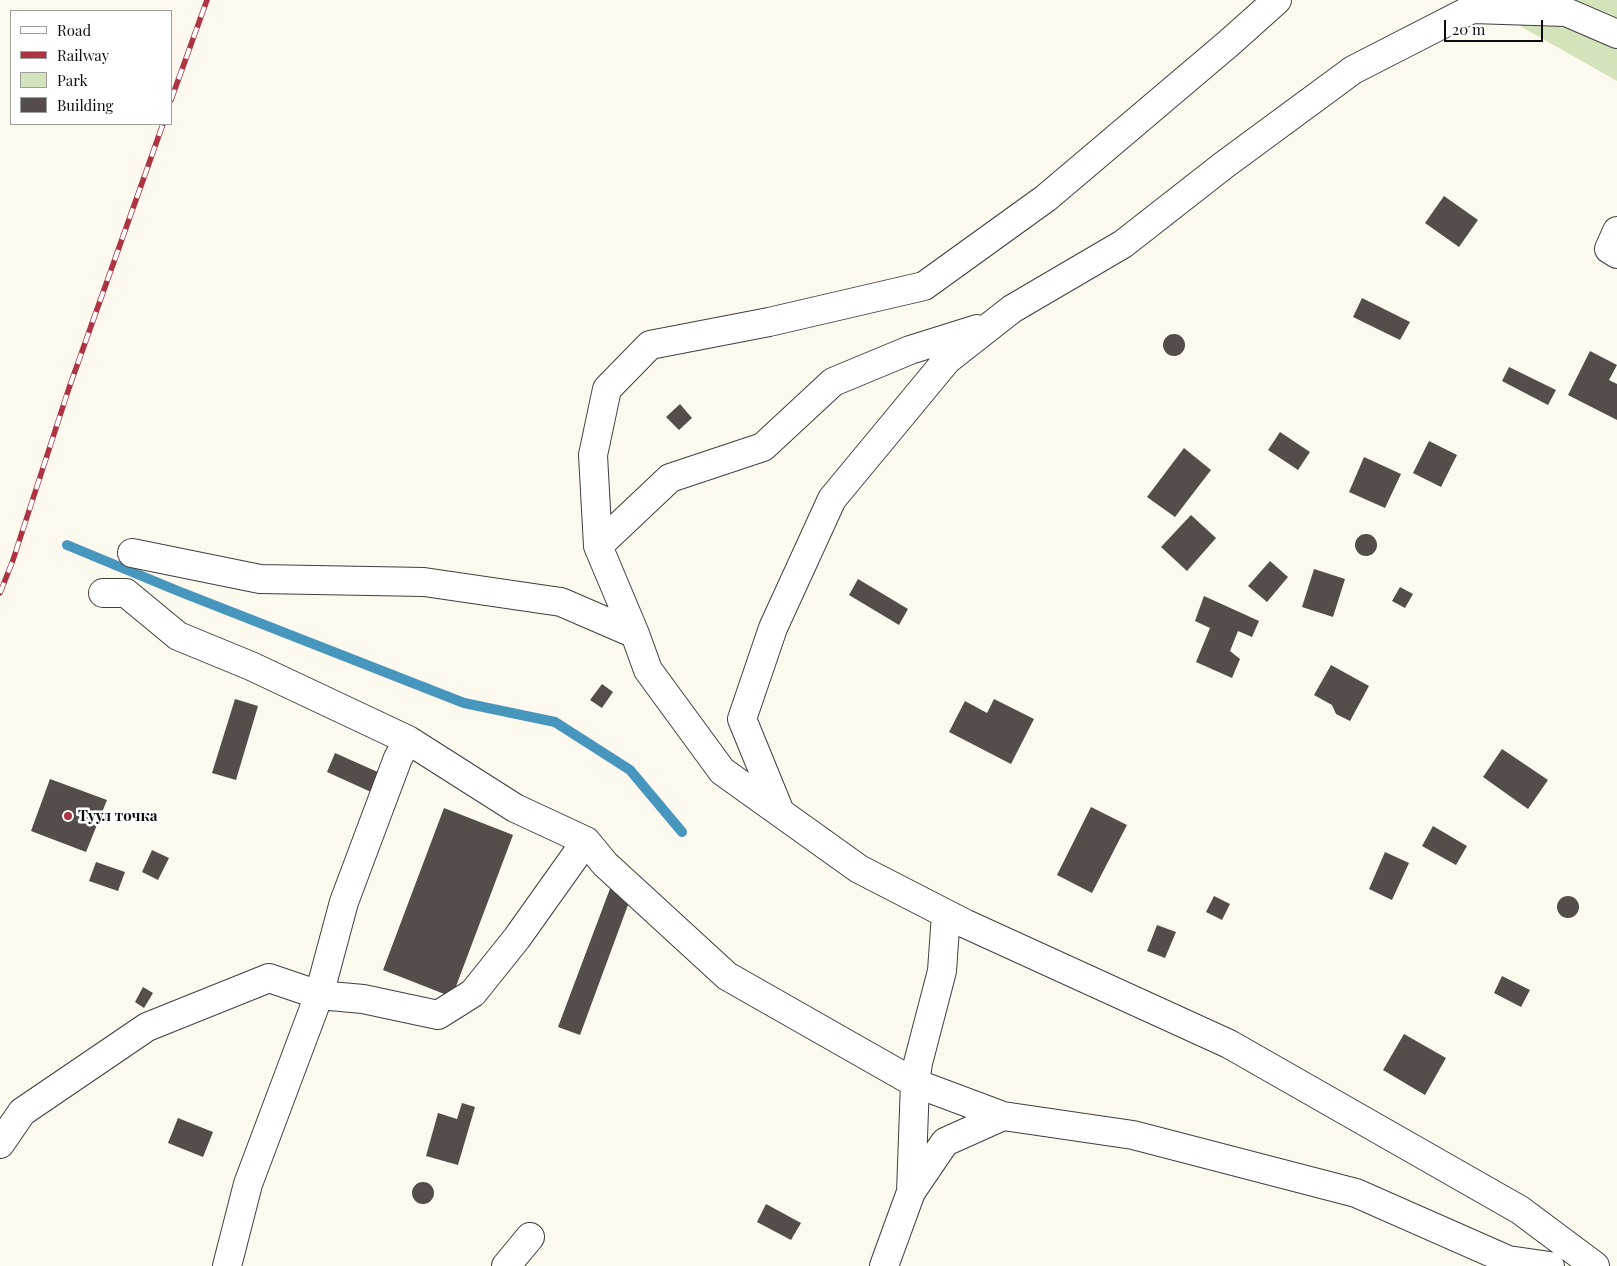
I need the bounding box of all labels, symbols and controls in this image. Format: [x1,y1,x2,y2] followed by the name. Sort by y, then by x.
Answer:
[10,10,172,125] legend
[1447,10,1546,42] scale bar
[1452,19,1485,39] text: 20 m
[57,20,91,40] text: Road
[57,45,109,65] text: Railway
[57,70,88,90] text: Park
[57,95,113,115] text: Building
[78,807,157,825] place label: Туул точка
[62,810,74,822] marker: Туул точка

